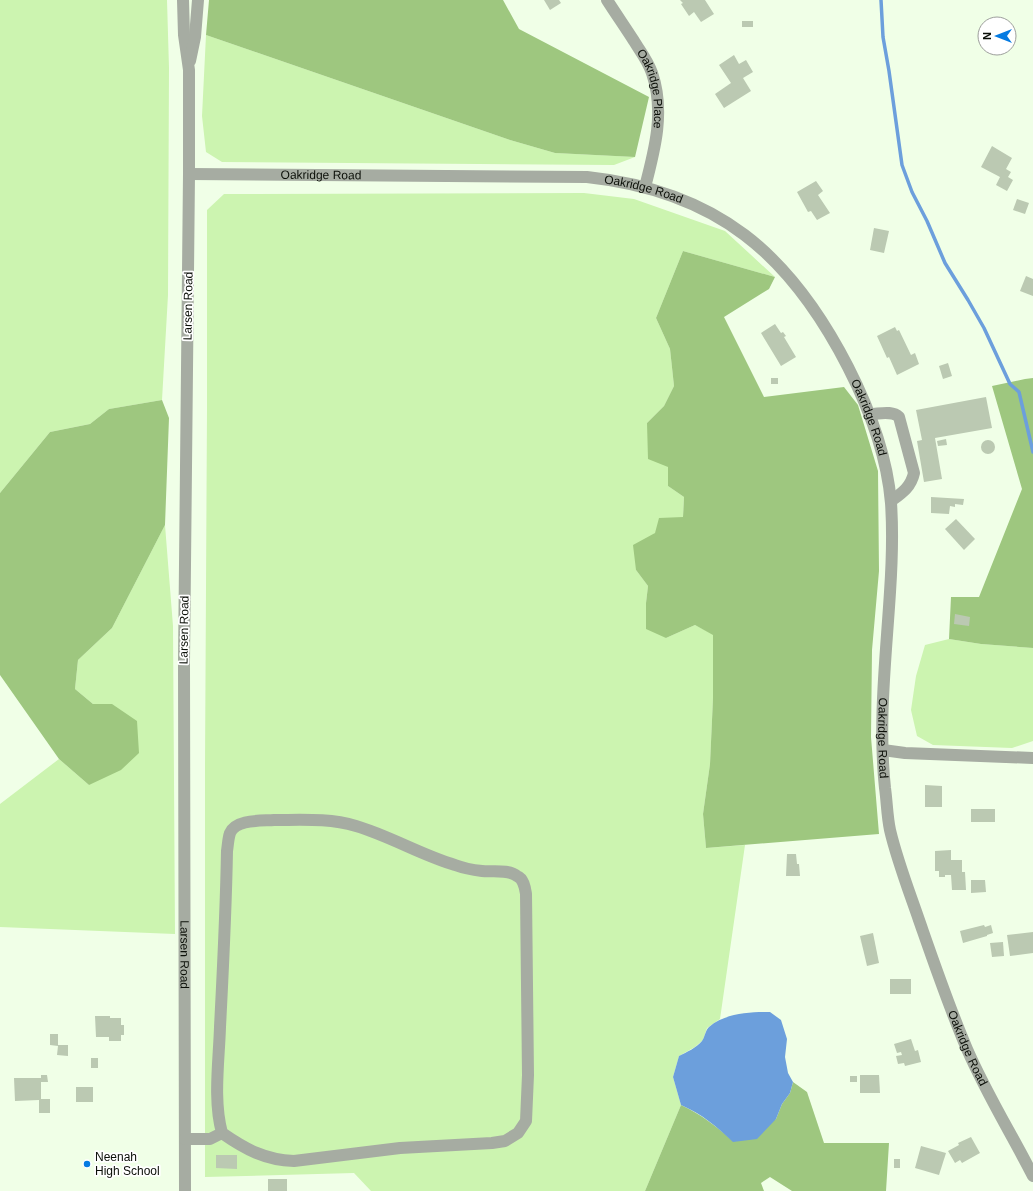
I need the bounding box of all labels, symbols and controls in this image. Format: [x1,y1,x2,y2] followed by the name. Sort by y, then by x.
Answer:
[977,16,1017,56] north arrow
[981,32,993,40] text: N
[634,46,665,129] street label: Oakridge Place
[281,168,361,182] street label: Oakridge Road
[603,172,685,206] street label: Oakridge Road
[180,272,196,340] street label: Larsen Road
[848,377,890,457] street label: Oakridge Road
[176,596,192,664] street label: Larsen Road
[875,697,891,779] street label: Oakridge Road
[177,920,192,989] street label: Larsen Road
[945,1008,990,1088] street label: Oakridge Road
[95,1150,160,1178] place label: Neenah High School
[82,1159,92,1169] marker: Neenah High School

